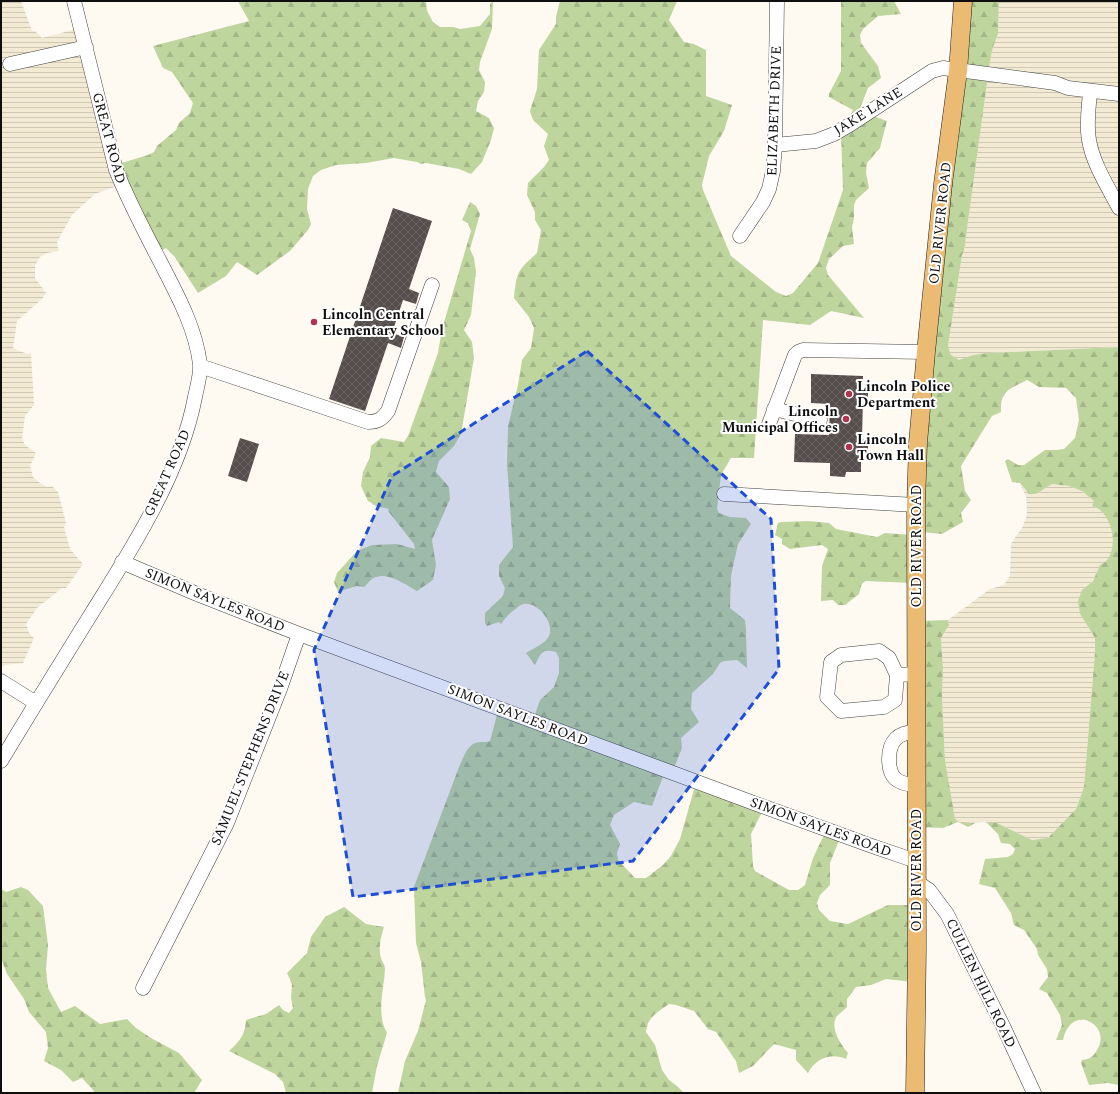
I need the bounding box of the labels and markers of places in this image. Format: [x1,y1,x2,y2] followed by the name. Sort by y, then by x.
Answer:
[322,304,444,341] place label: Lincoln Central Elementary School
[309,317,319,327] marker: Lincoln Central Elementary School
[857,376,950,413] place label: Lincoln Police Department
[844,389,854,399] marker: Lincoln Police Department
[722,401,838,438] place label: Lincoln Municipal Offices
[841,414,851,424] marker: Lincoln Municipal Offices
[857,429,924,466] place label: Lincoln Town Hall
[844,442,854,452] marker: Lincoln Town Hall

